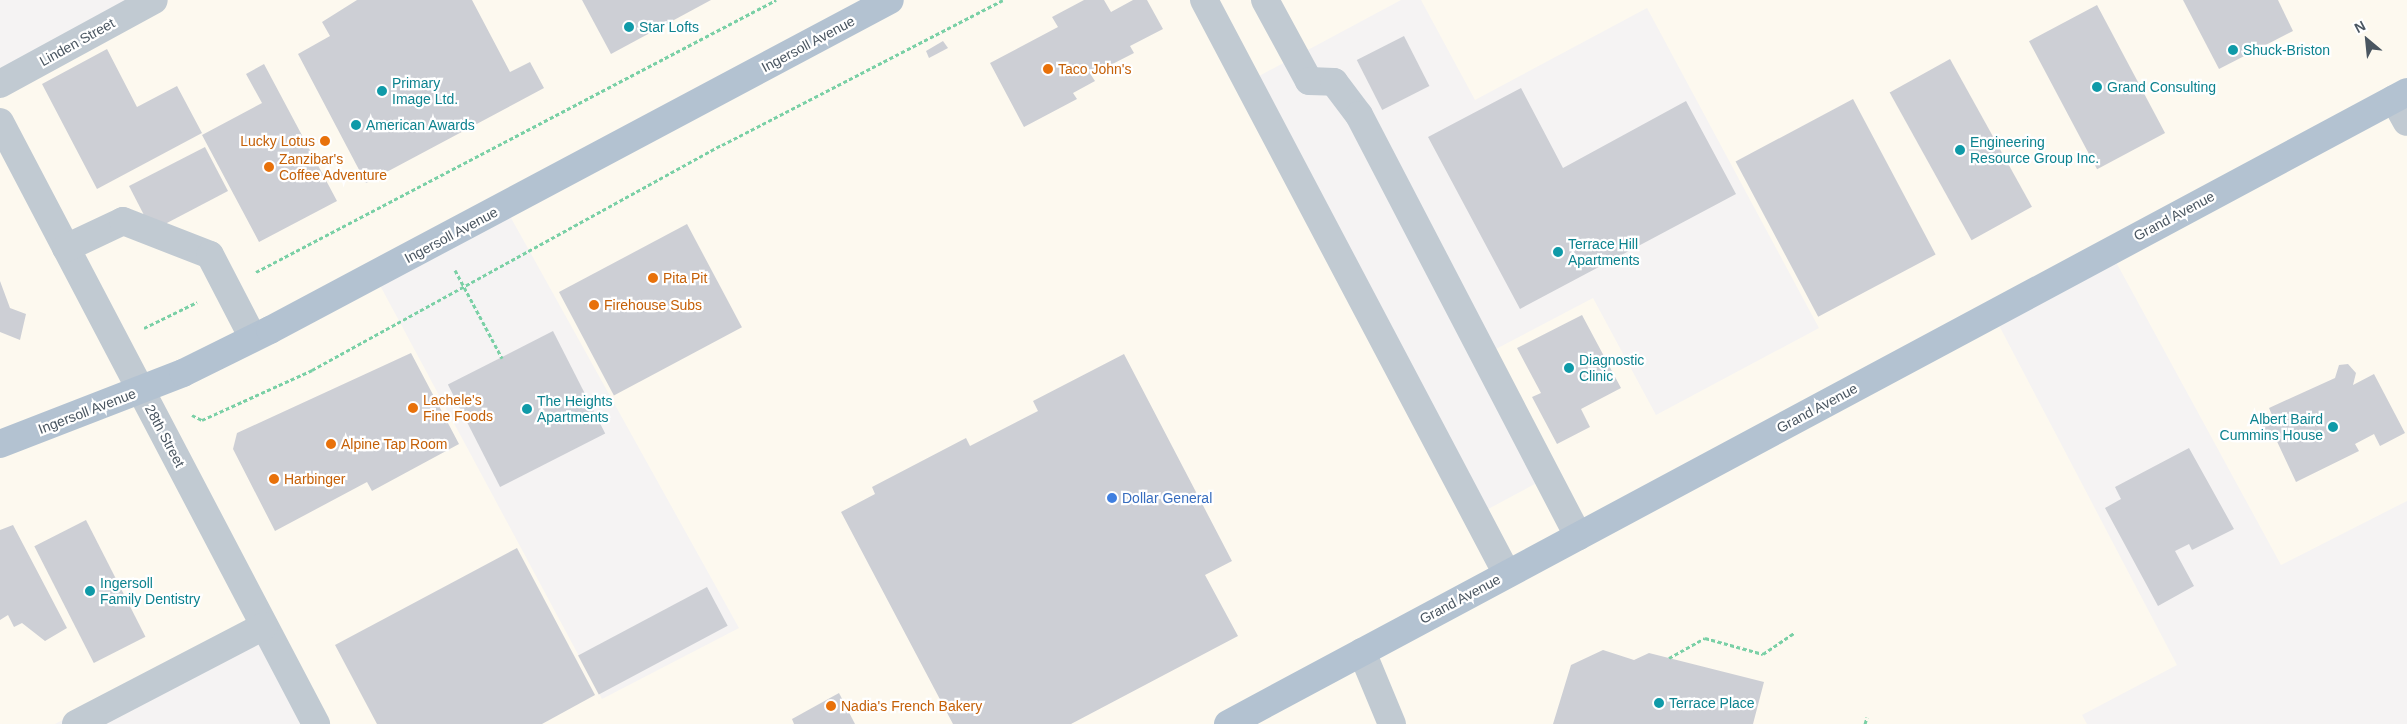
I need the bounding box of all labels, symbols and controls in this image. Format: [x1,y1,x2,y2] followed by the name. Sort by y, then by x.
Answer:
[758,12,858,76] street label: Ingersoll Avenue
[37,14,117,70] street label: Linden Street
[2342,15,2392,65] north arrow
[2352,17,2368,36] text: N
[639,19,699,35] place label: Star Lofts
[623,21,635,33] marker: Star Lofts
[2243,42,2330,58] place label: Shuck-Briston
[2227,44,2239,56] marker: Shuck-Briston
[1058,61,1131,77] place label: Taco John's
[1042,63,1054,75] marker: Taco John's
[392,75,458,108] place label: Primary Image Ltd.
[2107,79,2216,95] place label: Grand Consulting
[2091,81,2103,93] marker: Grand Consulting
[376,85,388,97] marker: Primary Image Ltd.
[366,117,475,133] place label: American Awards
[350,119,362,131] marker: American Awards
[240,133,315,149] place label: Lucky Lotus
[1970,134,2099,166] place label: Engineering Resource Group Inc.
[319,135,331,147] marker: Lucky Lotus
[1954,144,1966,156] marker: Engineering Resource Group Inc.
[279,151,388,184] place label: Zanzibar's Coffee Adventure
[263,161,275,173] marker: Zanzibar's Coffee Adventure
[2130,187,2218,245] street label: Grand Avenue
[401,203,501,267] street label: Ingersoll Avenue
[1568,236,1640,268] place label: Terrace Hill Apartments
[1552,246,1564,258] marker: Terrace Hill Apartments
[663,270,707,286] place label: Pita Pit
[647,272,659,284] marker: Pita Pit
[604,297,702,313] place label: Firehouse Subs
[588,299,600,311] marker: Firehouse Subs
[1579,352,1644,384] place label: Diagnostic Clinic
[1563,362,1575,374] marker: Diagnostic Clinic
[1773,379,1861,437] street label: Grand Avenue
[35,385,139,437] street label: Ingersoll Avenue
[423,392,493,424] place label: Lachele's Fine Foods
[537,393,612,426] place label: The Heights Apartments
[142,402,188,470] street label: 28th Street
[407,402,419,414] marker: Lachele's Fine Foods
[521,403,533,415] marker: The Heights Apartments
[2220,411,2323,444] place label: Albert Baird Cummins House
[2327,421,2339,433] marker: Albert Baird Cummins House
[341,436,448,452] place label: Alpine Tap Room
[325,438,337,450] marker: Alpine Tap Room
[284,471,345,487] place label: Harbinger
[268,473,280,485] marker: Harbinger
[1122,490,1212,506] place label: Dollar General
[1106,492,1118,504] marker: Dollar General
[1416,570,1504,628] street label: Grand Avenue
[100,575,200,608] place label: Ingersoll Family Dentistry
[84,585,96,597] marker: Ingersoll Family Dentistry
[1669,695,1755,711] place label: Terrace Place
[1653,697,1665,709] marker: Terrace Place
[841,698,982,714] place label: Nadia's French Bakery
[825,700,837,712] marker: Nadia's French Bakery

